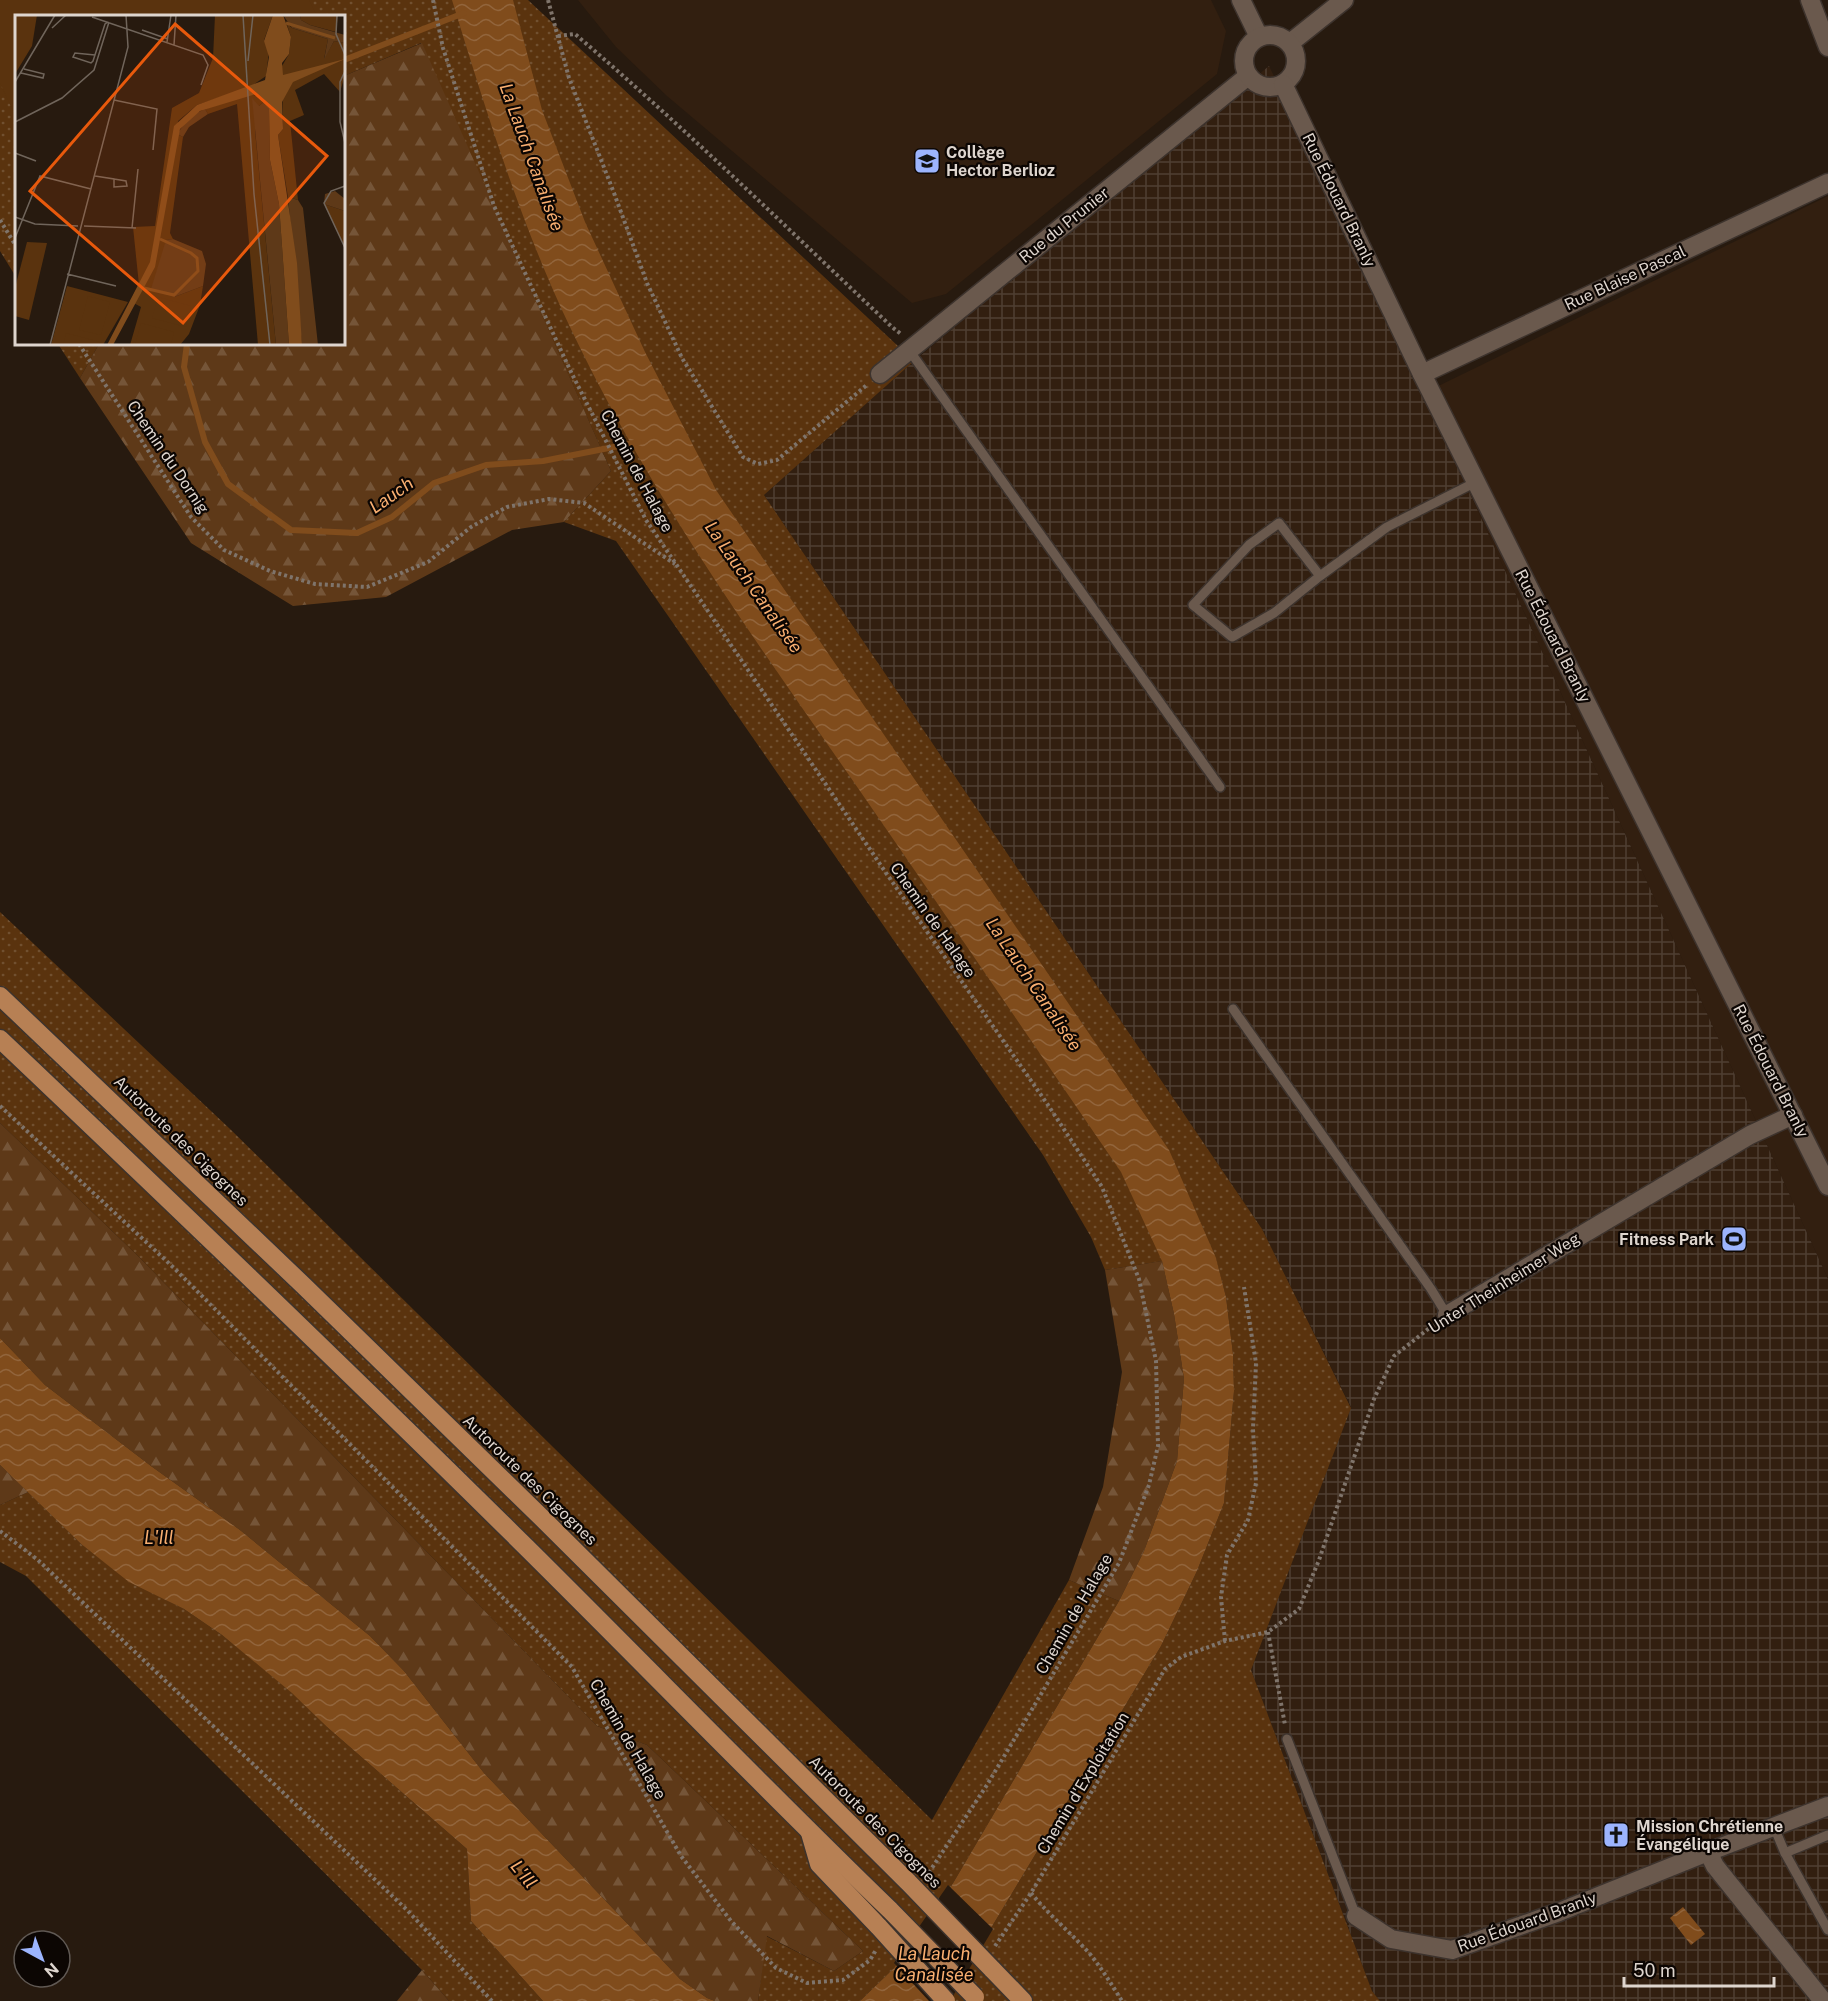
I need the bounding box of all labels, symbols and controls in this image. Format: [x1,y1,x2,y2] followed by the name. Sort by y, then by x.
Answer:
[15,15,345,345] inset map
[495,80,569,234] water label: La Lauch Canalisée
[1298,129,1381,271] street label: Rue Édouard Branly
[946,143,1055,180] place label: Collège Hector Berlioz
[912,146,942,176] school or university icon: Collège Hector Berlioz
[1015,183,1113,267] street label: Rue du Prunier
[1562,242,1689,314] street label: Rue Blaise Pascal
[123,397,213,517] street label: Chemin du Dornig
[597,407,677,535] street label: Chemin de Halage
[365,472,417,518] water label: Lauch
[701,517,807,657] water label: La Lauch Canalisée
[1511,566,1596,706] street label: Rue Édouard Branly
[886,859,980,981] street label: Chemin de Halage
[982,913,1086,1055] water label: La Lauch Canalisée
[1729,1001,1814,1141] street label: Rue Édouard Branly
[110,1072,252,1210] street label: Autoroute des Cigognes
[1719,1224,1749,1254] sports icon: Fitness Park
[1425,1229,1583,1337] street label: Unter Theinheimer Weg
[1619,1230,1714,1249] place label: Fitness Park
[459,1411,601,1549] street label: Autoroute des Cigognes
[144,1527,174,1548] water label: L'Ill
[1032,1550,1116,1678] street label: Chemin de Halage
[586,1675,670,1803] street label: Chemin de Halage
[1033,1708,1133,1858] street label: Chemin d'Exploitation
[805,1752,945,1892] street label: Autoroute des Cigognes
[1636,1817,1783,1854] place label: Mission Chrétienne Évangélique
[1601,1820,1631,1850] church icon: Mission Chrétienne Évangélique
[506,1856,542,1892] water label: L'Ill
[1454,1887,1600,1956] street label: Rue Édouard Branly
[12,1929,72,1989] north arrow
[894,1943,974,1985] water label: La Lauch Canalisée
[1624,1950,1774,1988] scale bar
[41,1959,62,1981] text: N
[1633,1960,1676,1981] text: 50 m

